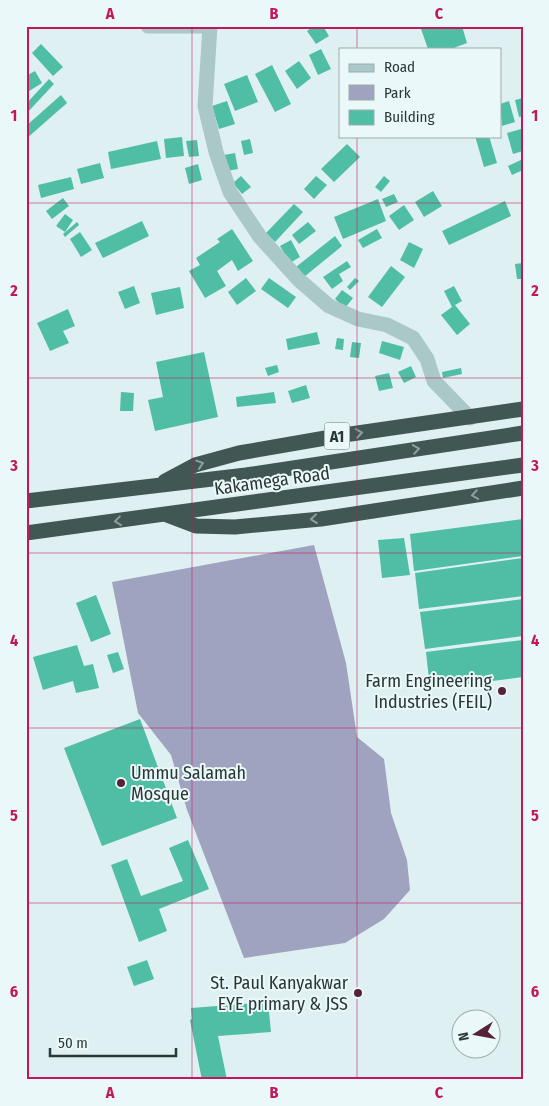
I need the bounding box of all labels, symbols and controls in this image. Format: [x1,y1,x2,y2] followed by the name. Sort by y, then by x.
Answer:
[105,4,115,23] text: A
[270,4,279,23] text: B
[435,4,444,23] text: C
[339,48,502,138] legend
[384,58,415,76] text: Road
[384,84,411,102] text: Park
[11,106,17,125] text: 1
[532,106,538,125] text: 1
[384,108,435,126] text: Building
[9,281,18,300] text: 2
[530,281,539,300] text: 2
[324,422,350,450] road number: A1
[356,428,364,439] one-way arrow
[411,445,420,455] one-way arrow
[9,456,18,475] text: 3
[530,456,539,475] text: 3
[196,460,204,470] one-way arrow
[213,462,331,500] street label: Kakamega Road
[470,490,479,500] one-way arrow
[310,514,318,525] one-way arrow
[114,515,122,526] one-way arrow
[10,631,18,650] text: 4
[531,631,539,650] text: 4
[365,670,493,713] place label: Farm Engineering Industries (FEIL)
[496,685,508,697] marker: Farm Engineering Industries (FEIL)
[131,762,246,805] place label: Ummu Salamah Mosque
[115,777,127,789] marker: Ummu Salamah Mosque
[10,806,18,825] text: 5
[531,806,539,825] text: 5
[210,972,349,1015] place label: St. Paul Kanyakwar EYE primary & JSS
[10,982,18,1001] text: 6
[531,982,539,1001] text: 6
[352,987,364,999] marker: St. Paul Kanyakwar EYE primary & JSS
[452,1008,502,1058] north arrow
[50,1026,176,1058] scale bar
[455,1031,473,1042] text: N
[58,1034,88,1052] text: 50 m
[105,1083,115,1102] text: A
[270,1083,279,1102] text: B
[435,1083,444,1102] text: C

